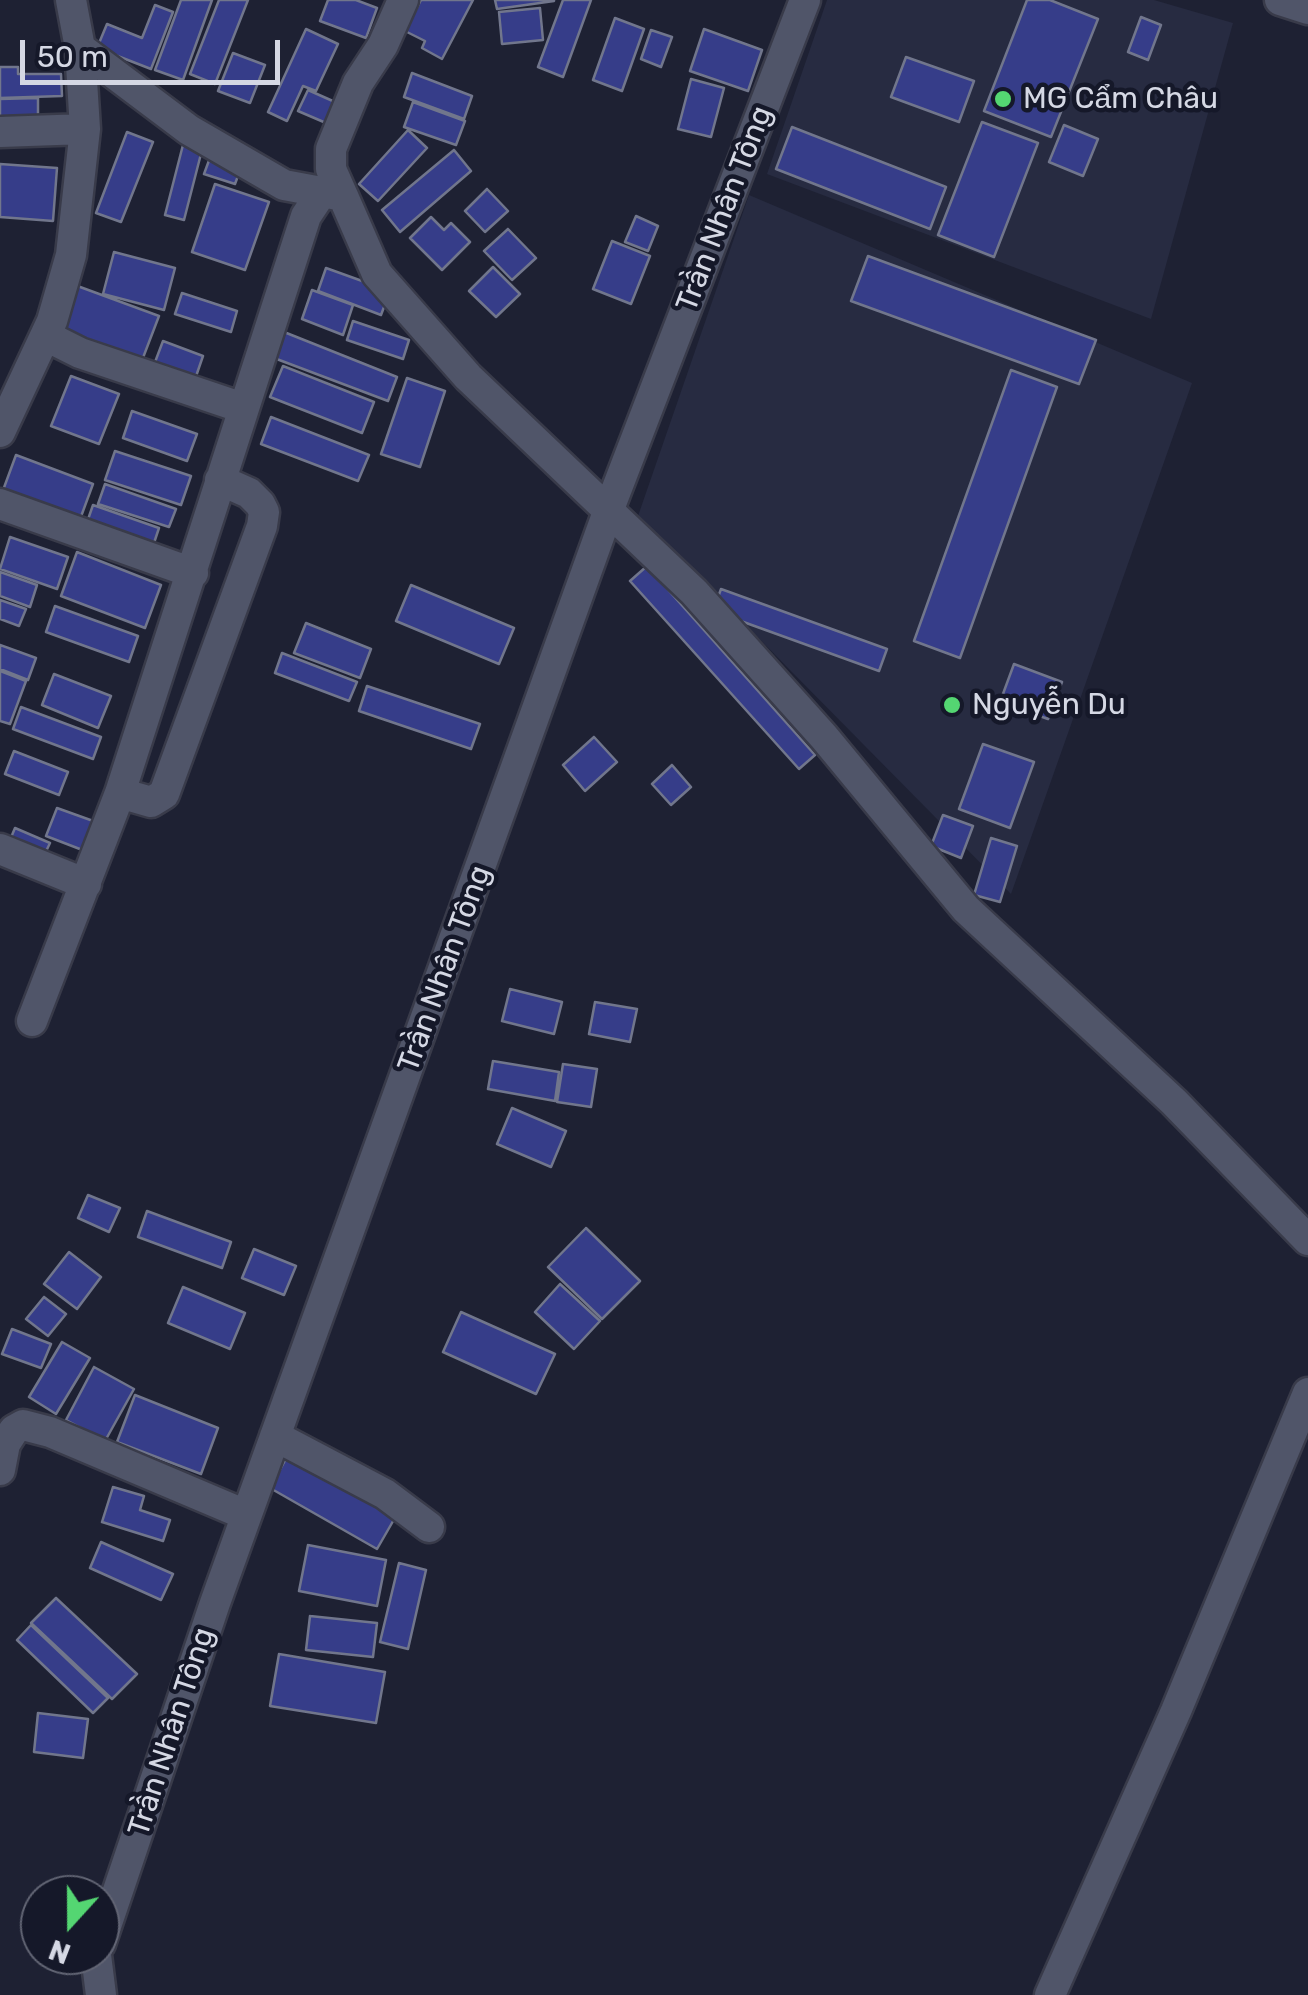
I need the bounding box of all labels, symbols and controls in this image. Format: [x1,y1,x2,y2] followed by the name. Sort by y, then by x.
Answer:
[25,20,285,82] scale bar
[37,39,108,75] text: 50 m
[1023,81,1218,117] place label: MG Cẩm Châu
[992,88,1014,110] marker: MG Cẩm Châu
[669,101,781,317] street label: Trần Nhân Tông
[972,687,1126,723] place label: Nguyễn Du
[941,694,963,716] marker: Nguyễn Du
[391,861,499,1077] street label: Trần Nhân Tông
[121,1623,223,1841] street label: Trần Nhân Tông
[20,1875,120,1975] north arrow
[44,1933,75,1971] text: N

